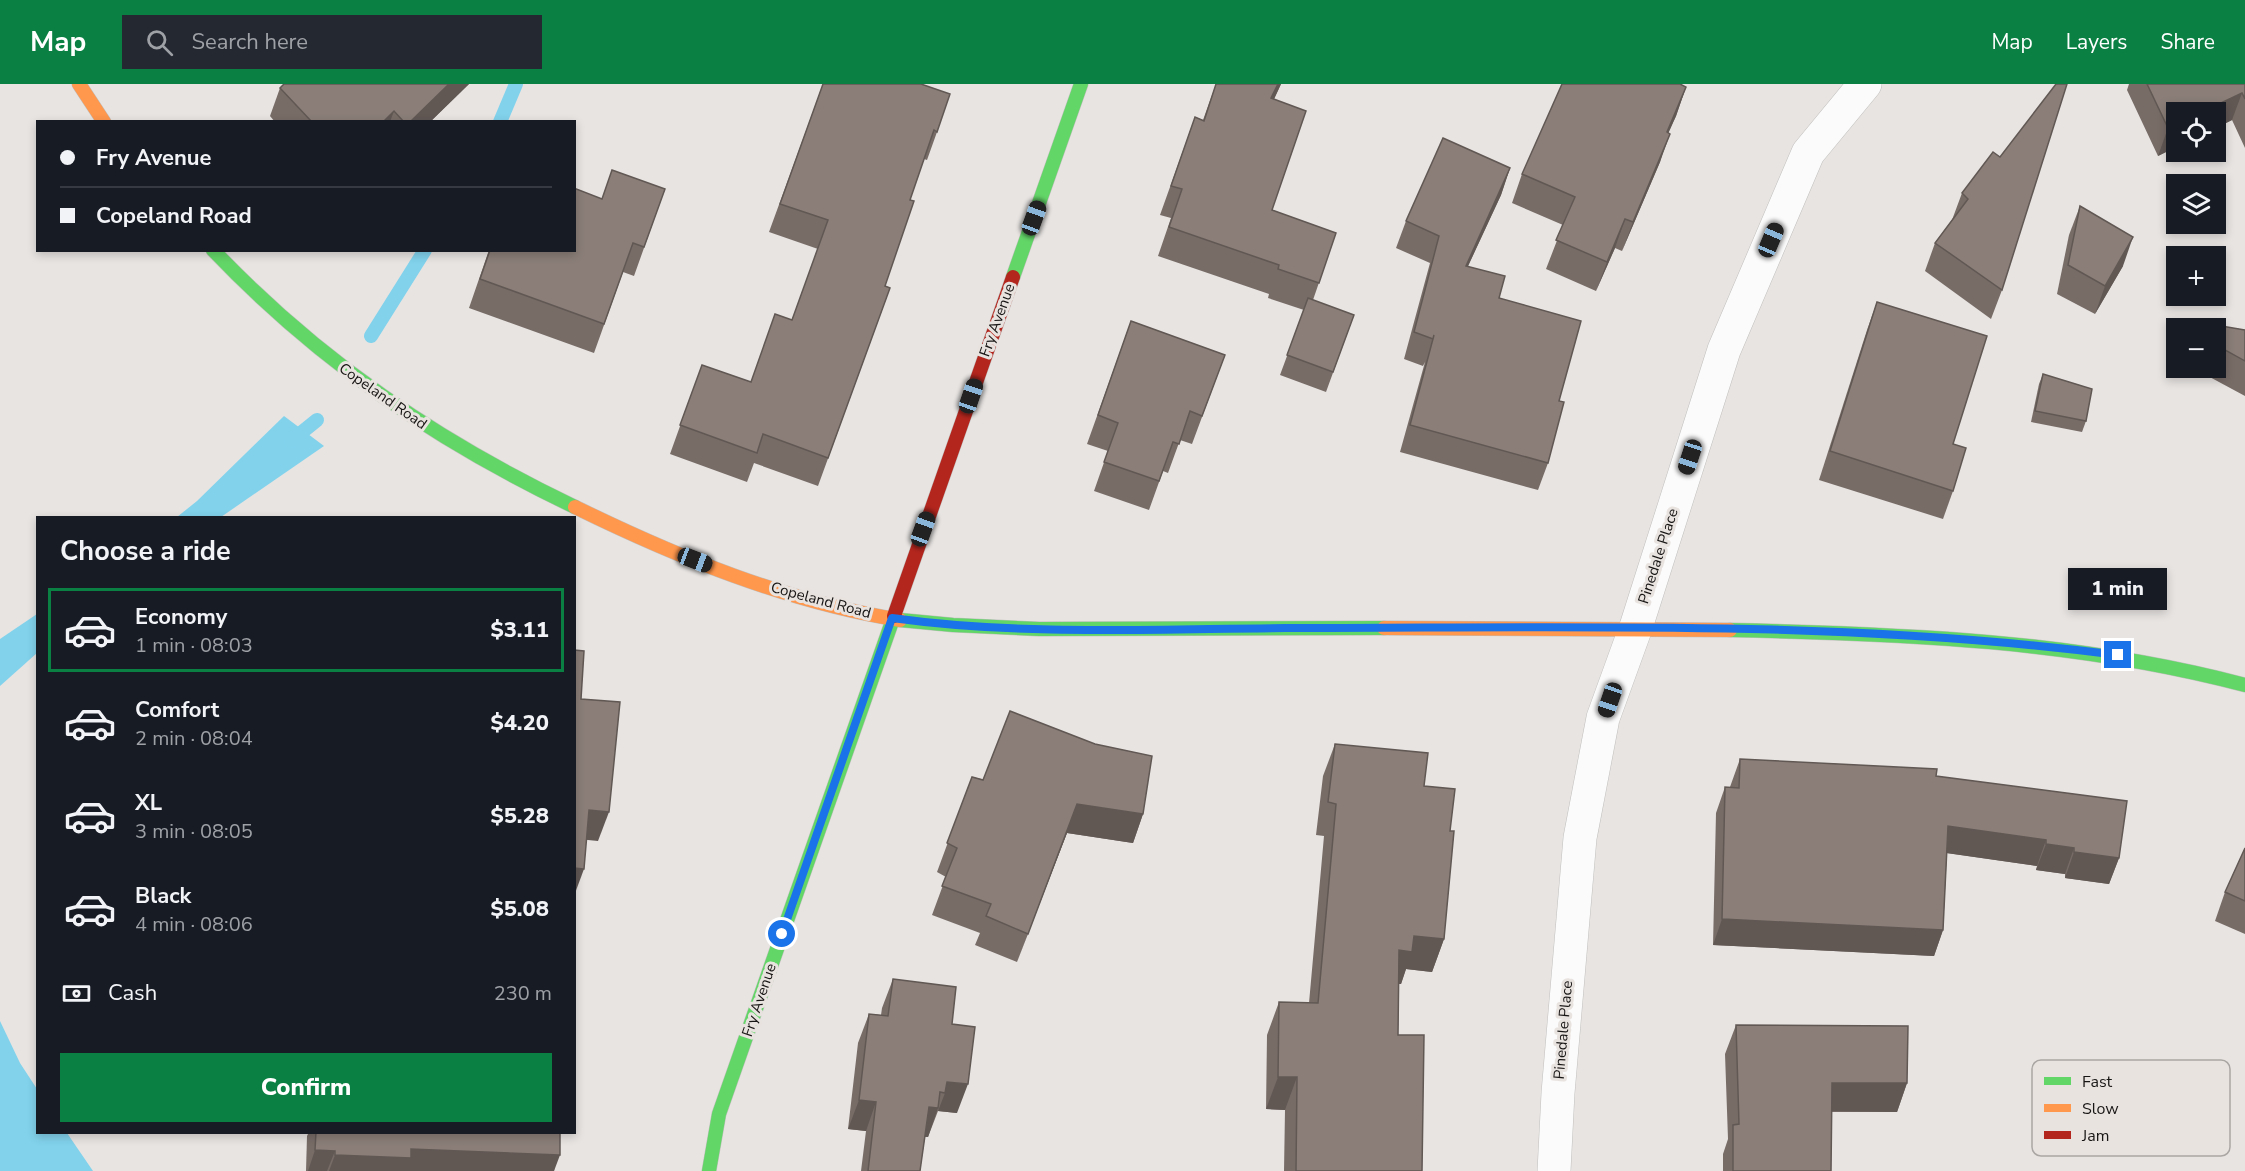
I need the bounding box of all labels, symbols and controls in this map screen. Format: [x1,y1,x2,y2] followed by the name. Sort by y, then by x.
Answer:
[122,15,542,69] search box
[30,23,86,61] text: Map
[143,26,176,59] icon: search
[191,27,308,57] text: Search here
[1991,28,2033,56] text: Map
[2066,28,2127,56] text: Layers
[2160,28,2215,56] text: Share
[2166,102,2226,378] map controls
[2166,102,2226,162] button: locate
[96,143,212,173] text: Fry Avenue
[2166,174,2226,234] button: layers
[1019,198,1049,238] car
[96,201,252,231] text: Copeland Road
[1756,220,1786,260] car
[2166,246,2226,306] button: +
[975,281,1019,359] street label: Fry Avenue
[2166,318,2226,378] button: −
[335,358,431,434] street label: Copeland Road
[957,376,985,416] car
[1676,437,1704,477] car
[1633,506,1683,606] street label: Pinedale Place
[908,509,938,549] car
[60,533,231,570] text: Choose a ride
[675,545,715,575] car
[2068,568,2168,610] callout: 1 min
[2091,575,2144,602] text: 1 min
[769,577,873,623] street label: Copeland Road
[135,602,227,632] text: Economy
[63,603,117,657] icon: car
[490,615,549,645] text: $3.11
[135,632,253,659] text: 1 min · 08:03
[2104,641,2131,668] route end
[1596,680,1624,720] car
[135,695,219,725] text: Comfort
[63,696,117,750] icon: car
[490,708,549,738] text: $4.20
[135,725,253,752] text: 2 min · 08:04
[135,788,162,818] text: XL
[63,789,117,843] icon: car
[490,801,549,831] text: $5.28
[135,818,253,845] text: 3 min · 08:05
[135,881,191,911] text: Black
[63,882,117,936] icon: car
[490,894,549,924] text: $5.08
[135,911,253,938] text: 4 min · 08:06
[768,920,795,947] route start
[737,961,781,1039] street label: Fry Avenue
[60,977,93,1010] icon: cash
[108,978,157,1008] text: Cash
[494,980,552,1007] text: 230 m
[1549,980,1577,1080] street label: Pinedale Place
[60,1053,552,1122] button: Confirm
[2032,1060,2230,1156] legend
[2082,1071,2113,1093] text: Fast
[2082,1098,2119,1120] text: Slow
[2081,1125,2109,1147] text: Jam

